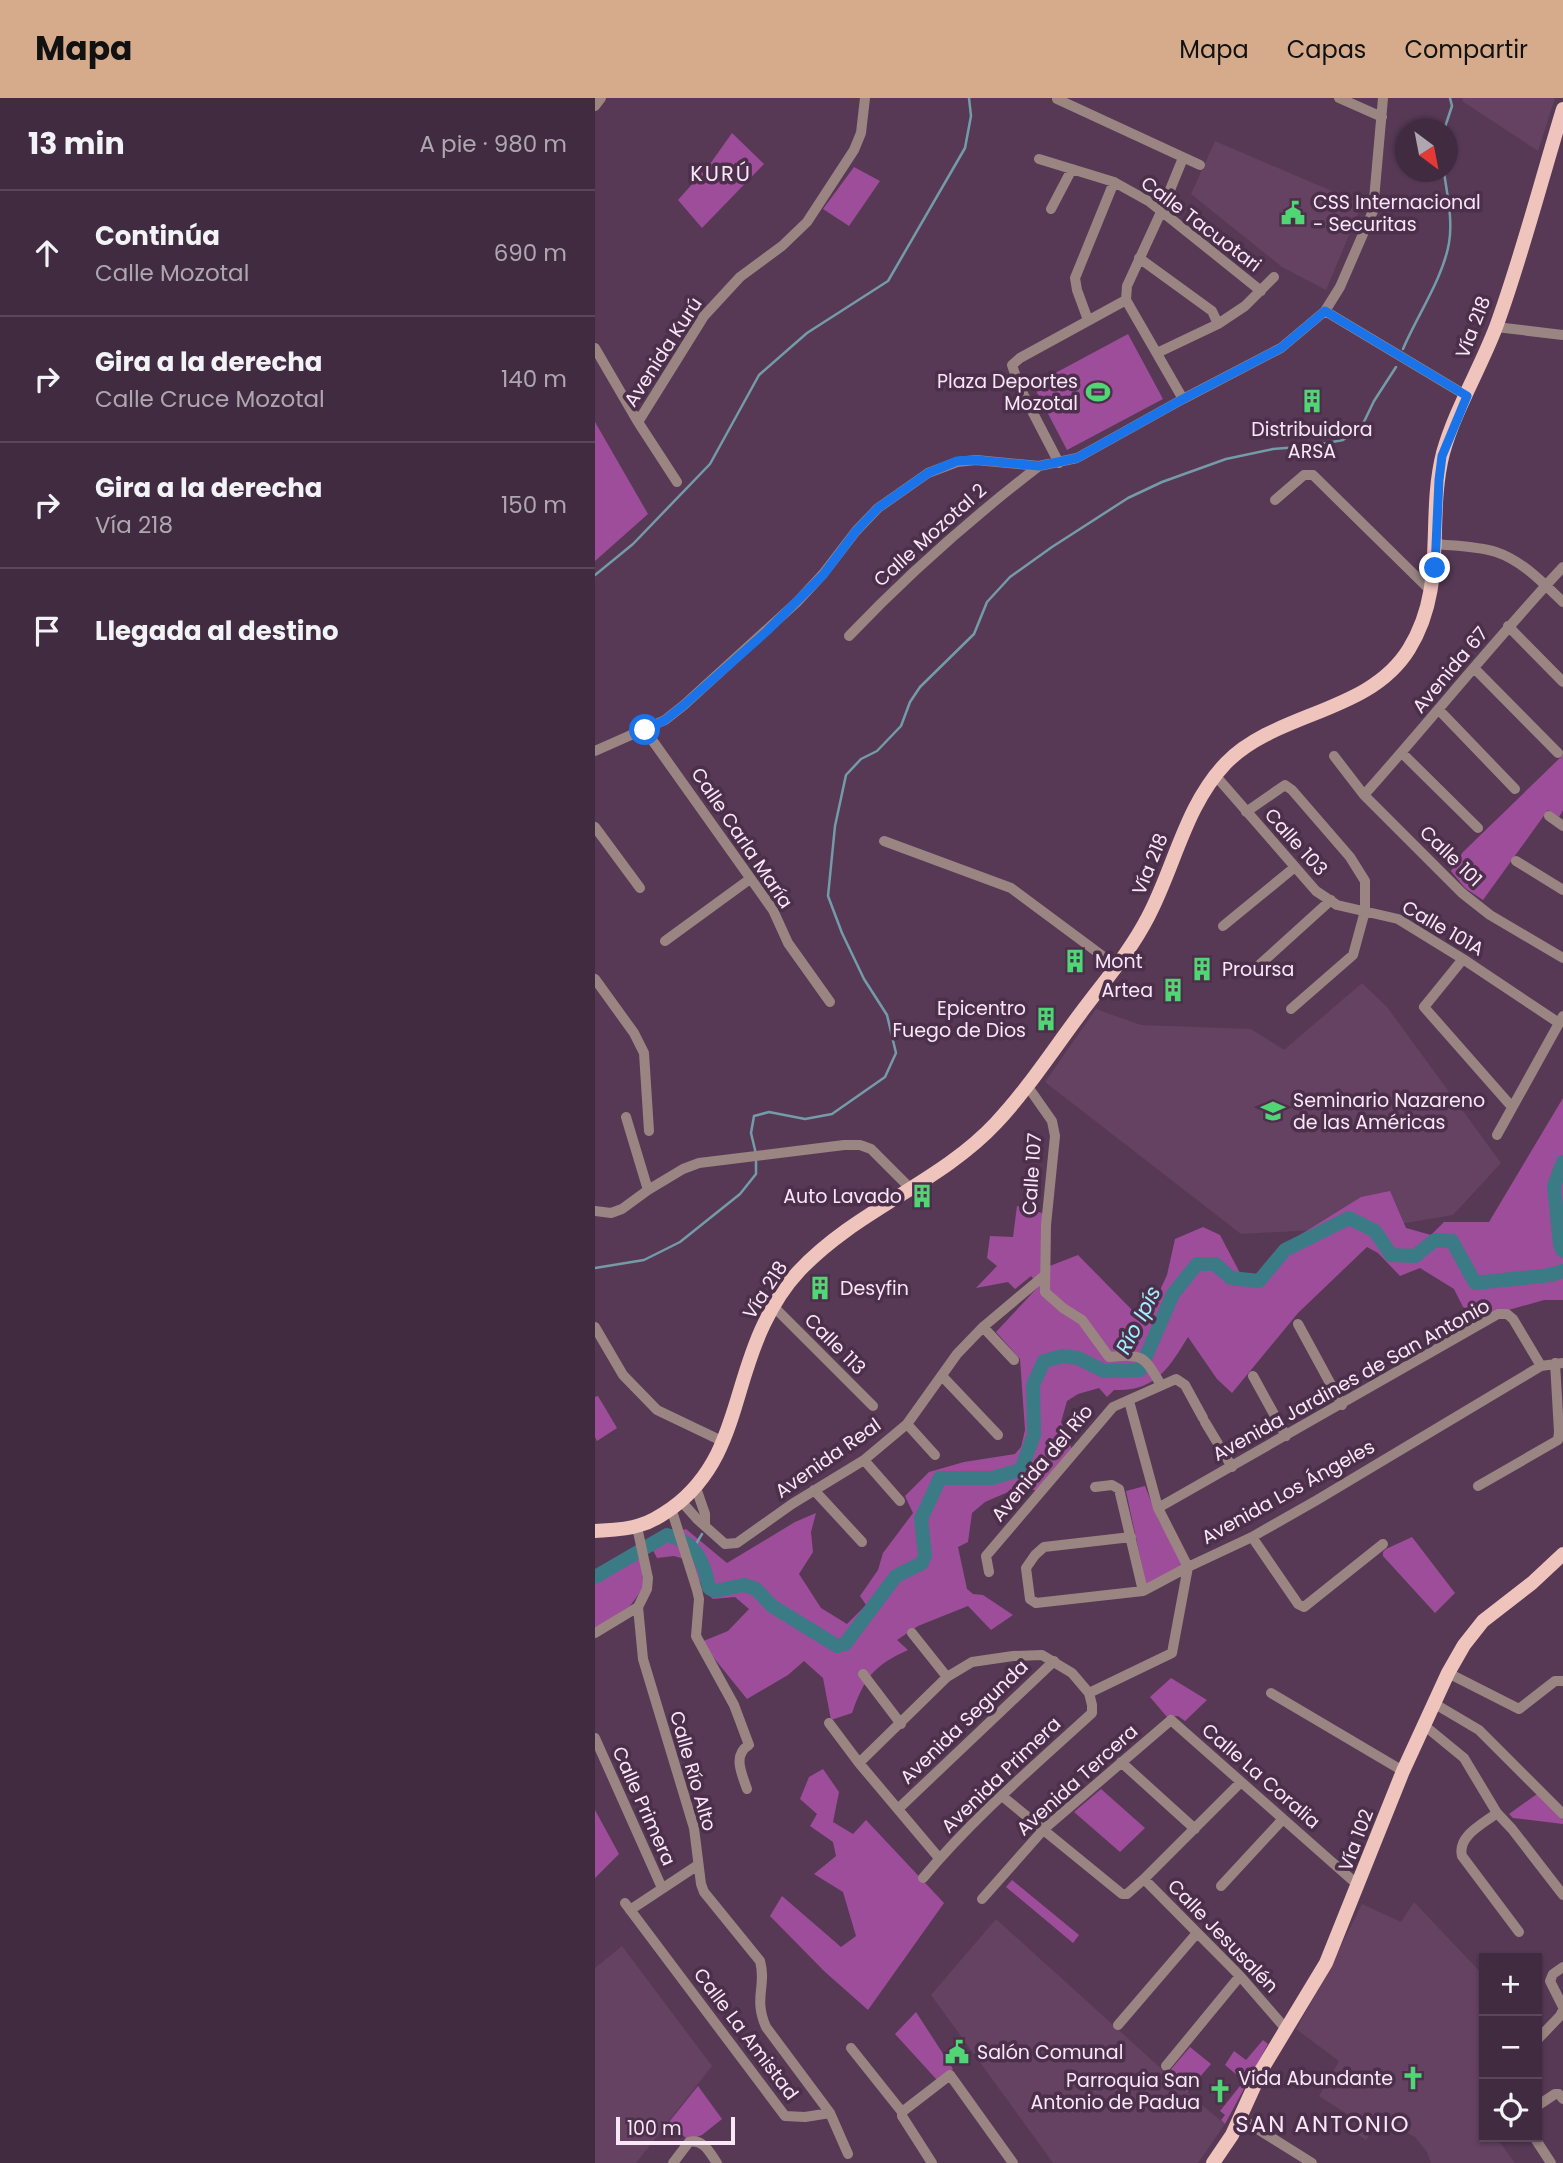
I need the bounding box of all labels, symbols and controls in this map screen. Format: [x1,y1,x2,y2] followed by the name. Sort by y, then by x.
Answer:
[35,25,133,72] text: Mapa
[1179,33,1249,66] text: Mapa
[1287,33,1366,66] text: Capas
[1404,33,1528,66] text: Compartir
[1395,119,1458,182] north arrow
[28,122,125,165] text: 13 min
[419,128,567,160] text: A pie · 980 m
[690,159,752,188] district label: KURÚ
[1135,170,1267,278] street label: Calle Tacuotari
[1313,189,1481,238] place label: CSS Internacional - Securitas
[1279,199,1307,227] public building icon: CSS Internacional - Securitas
[95,218,220,254] text: Continúa
[28,234,66,272] icon: ahead
[494,237,567,269] text: 690 m
[95,257,249,289] text: Calle Mozotal
[617,292,709,412] street label: Avenida Kurú
[1449,292,1497,362] street label: Vía 218
[95,344,323,380] text: Gira a la derecha
[28,360,66,398] icon: right
[501,363,567,395] text: 140 m
[937,368,1078,417] place label: Plaza Deportes Mozotal
[1084,378,1112,406] sports icon: Plaza Deportes Mozotal
[95,383,325,415] text: Calle Cruce Mozotal
[1298,387,1326,415] building icon: Distribuidora ARSA
[1251,416,1373,465] place label: Distribuidora ARSA
[95,470,323,506] text: Gira a la derecha
[868,477,992,593] street label: Calle Mozotal 2
[28,486,66,524] icon: right
[501,489,567,521] text: 150 m
[95,509,173,541] text: Vía 218
[1419,552,1450,583] route end
[28,612,66,650] icon: arrive
[95,613,339,649] text: Llegada al destino
[1406,621,1494,719] street label: Avenida 67
[629,714,660,745] route start
[685,762,799,914] street label: Calle Carla María
[1258,802,1334,882] street label: Calle 103
[1414,819,1488,893] street label: Calle 101
[1125,829,1175,899] street label: Vía 218
[1397,894,1489,962] street label: Calle 101A
[1061,947,1089,975] building icon: Mont
[1095,948,1143,975] place label: Mont
[1188,955,1216,983] building icon: Proursa
[1222,956,1294,983] place label: Proursa
[1159,976,1187,1004] building icon: Artea
[1102,977,1153,1004] place label: Artea
[893,995,1026,1044] place label: Epicentro Fuego de Dios
[1032,1005,1060,1033] building icon: Epicentro Fuego de Dios
[1293,1087,1485,1136] place label: Seminario Nazareno de las Américas
[1259,1097,1287,1125] school or university icon: Seminario Nazareno de las Américas
[1016,1132,1048,1216] street label: Calle 107
[908,1182,936,1210] building icon: Auto Lavado
[783,1183,902,1210] place label: Auto Lavado
[736,1256,794,1324] street label: Vía 218
[806,1274,834,1302] building icon: Desyfin
[840,1275,909,1302] place label: Desyfin
[1108,1281,1168,1359] water label: Río Ipís
[1207,1292,1495,1468] street label: Avenida Jardines de San Antonio
[798,1307,872,1381] street label: Calle 113
[985,1399,1099,1527] street label: Avenida del Río
[770,1411,886,1505] street label: Avenida Real
[1197,1433,1379,1551] street label: Avenida Los Ángeles
[894,1654,1034,1790] street label: Avenida Segunda
[663,1708,723,1834] street label: Calle Río Alto
[935,1711,1067,1839] street label: Avenida Primera
[1196,1717,1326,1835] street label: Calle La Coralia
[1010,1718,1144,1842] street label: Avenida Tercera
[606,1742,682,1870] street label: Calle Primera
[1332,1805,1380,1875] street label: Vía 102
[1162,1873,1284,1999] street label: Calle Jesusalén
[1479,1953,1542,2142] map controls
[1479,1953,1542,2016] button: +
[687,1962,805,2106] street label: Calle La Amistad
[1479,2016,1542,2079] button: −
[943,2038,971,2066] public building icon: Salón Comunal
[977,2039,1123,2066] place label: Salón Comunal
[1399,2064,1427,2092] church icon: Vida Abundante
[1238,2065,1393,2092] place label: Vida Abundante
[1031,2067,1200,2116] place label: Parroquia San Antonio de Padua
[1206,2077,1234,2105] church icon: Parroquia San Antonio de Padua
[1479,2079,1542,2142] button: locate
[1235,2108,1411,2140] district label: SAN ANTONIO
[616,2114,735,2146] scale bar
[627,2115,682,2142] text: 100 m

